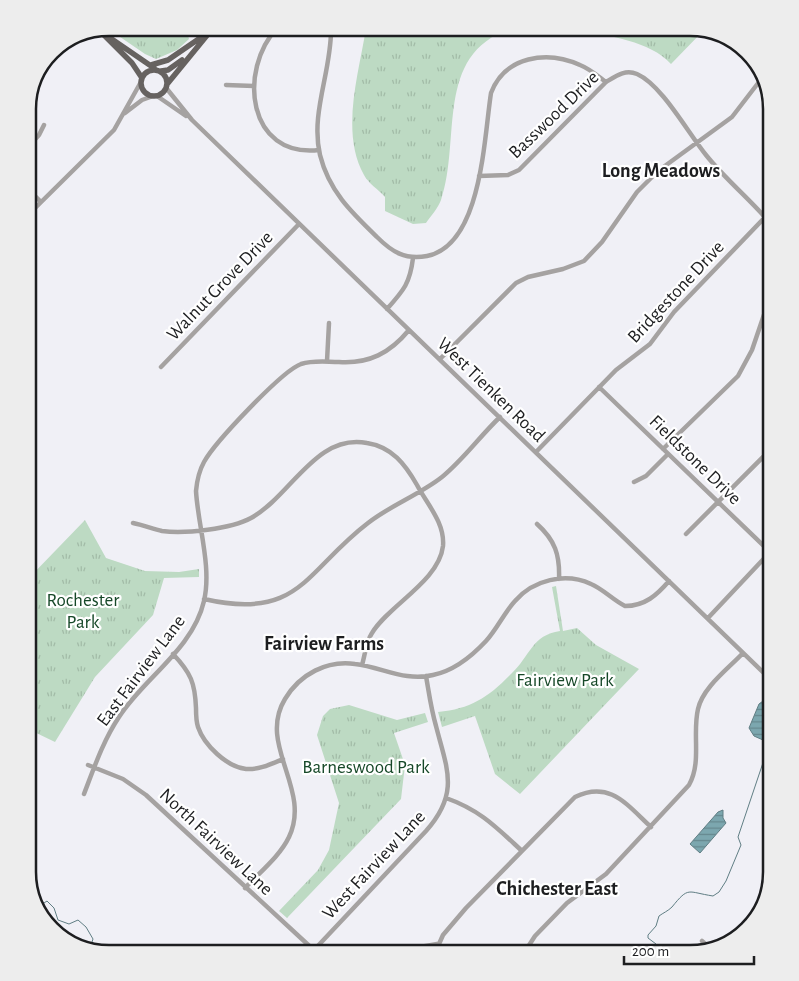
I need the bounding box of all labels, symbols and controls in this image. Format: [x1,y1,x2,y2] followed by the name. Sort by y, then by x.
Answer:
[505,68,603,162] street label: Basswood Drive
[602,161,720,181] district label: Long Meadows
[163,228,277,344] street label: Walnut Grove Drive
[624,237,728,347] street label: Bridgestone Drive
[433,334,549,446] street label: West Tienken Road
[645,412,744,508] street label: Fieldstone Drive
[47,591,119,632] park label: Rochester Park
[93,612,189,730] street label: East Fairview Lane
[264,634,384,654] district label: Fairview Farms
[516,671,614,690] park label: Fairview Park
[302,758,430,777] park label: Barneswood Park
[156,785,276,899] street label: North Fairview Lane
[319,807,429,923] street label: West Fairview Lane
[496,879,618,899] district label: Chichester East
[624,934,754,966] scale bar
[632,944,669,959] text: 200 m

